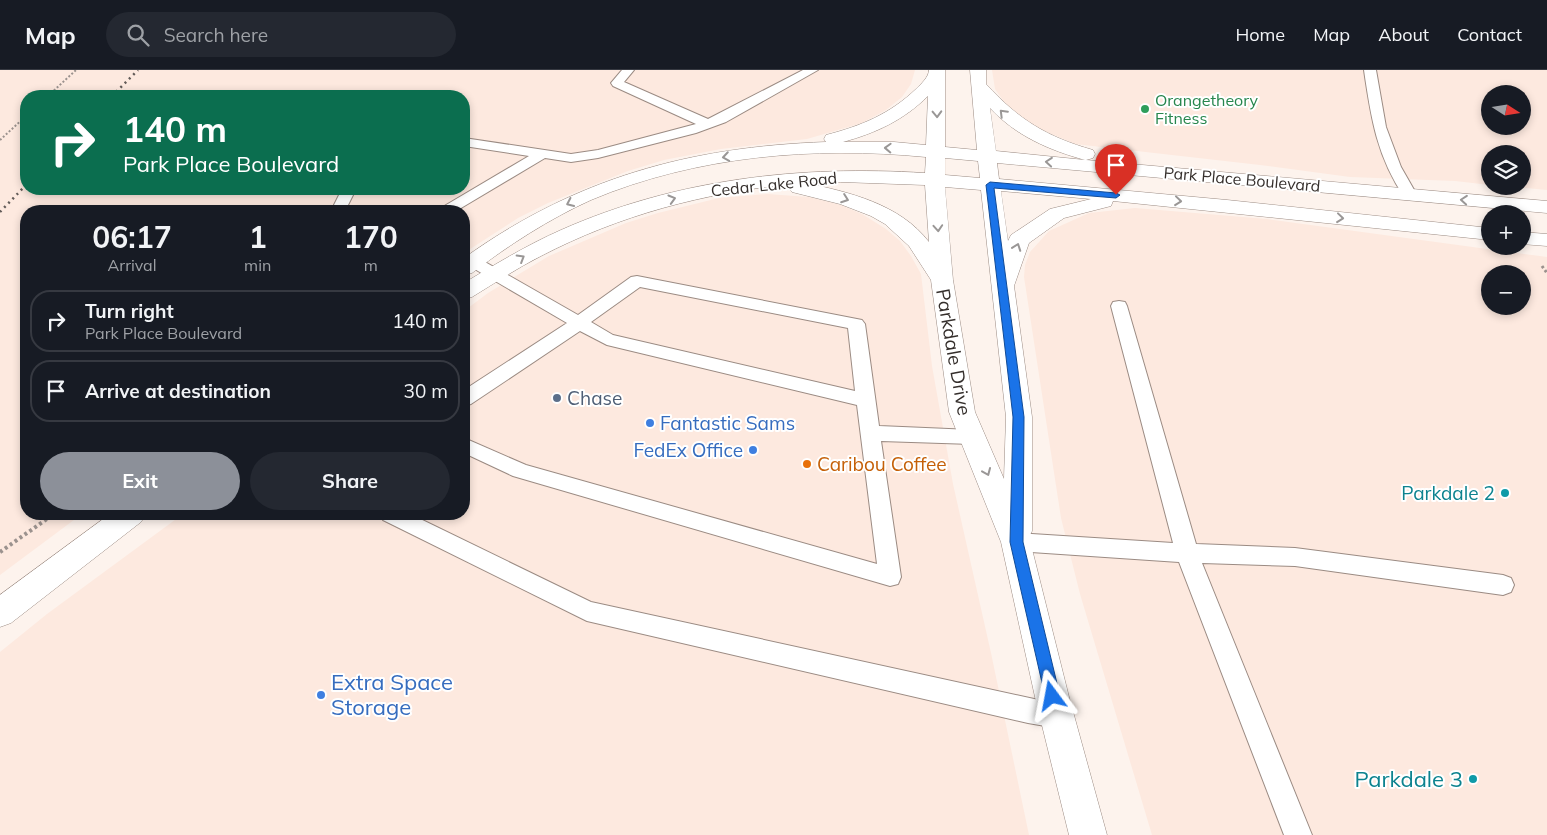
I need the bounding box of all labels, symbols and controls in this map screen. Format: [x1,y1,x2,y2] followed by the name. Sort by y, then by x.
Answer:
[106,12,456,57] search box
[25,20,76,50] text: Map
[124,21,152,49] icon: search
[164,23,268,47] text: Search here
[1235,23,1285,46] text: Home
[1313,23,1350,46] text: Map
[1378,23,1429,46] text: About
[1457,23,1522,46] text: Contact
[1481,85,1531,135] north arrow
[1481,85,1531,315] map controls
[1155,90,1259,128] place label: Orangetheory Fitness
[1139,103,1151,115] marker: Orangetheory Fitness
[123,107,227,151] text: 140 m
[40,110,105,175] icon: right
[931,110,942,118] one-way arrow
[1000,110,1009,119] one-way arrow
[883,142,891,153] one-way arrow
[1095,144,1137,195] pin
[1481,145,1531,195] button: layers
[123,150,339,178] text: Park Place Boulevard
[1102,151,1130,179] icon: arrive
[721,152,730,162] one-way arrow
[1045,157,1053,168] one-way arrow
[1163,162,1321,196] street label: Park Place Boulevard
[710,167,838,201] street label: Cedar Lake Road
[840,193,849,203] one-way arrow
[667,194,675,204] one-way arrow
[1460,194,1468,205] one-way arrow
[1174,195,1182,206] one-way arrow
[566,197,575,207] one-way arrow
[1481,205,1531,255] button: +
[1336,212,1344,223] one-way arrow
[92,218,172,256] text: 06:17
[249,218,267,256] text: 1
[344,218,398,256] text: 170
[933,225,944,233] one-way arrow
[1012,243,1022,252] one-way arrow
[108,255,157,275] text: Arrival
[244,255,271,275] text: min
[364,255,378,275] text: m
[515,255,524,265] one-way arrow
[1481,265,1531,315] button: −
[931,287,977,417] street label: Parkdale Drive
[85,299,174,323] text: Turn right
[42,307,70,335] icon: right
[392,309,448,333] text: 140 m
[85,323,242,343] text: Park Place Boulevard
[42,377,70,405] icon: arrive
[85,379,271,403] text: Arrive at destination
[404,379,448,403] text: 30 m
[567,386,622,410] place label: Chase
[551,392,563,404] marker: Chase
[660,411,795,435] place label: Fantastic Sams
[644,417,656,429] marker: Fantastic Sams
[633,438,743,462] place label: FedEx Office
[747,444,759,456] marker: FedEx Office
[40,452,240,510] button: Exit
[250,452,450,510] button: Share
[817,452,947,476] place label: Caribou Coffee
[801,458,813,470] marker: Caribou Coffee
[980,467,991,476] one-way arrow
[1401,481,1495,505] place label: Parkdale 2
[1499,487,1511,499] marker: Parkdale 2
[331,668,453,721] place label: Extra Space Storage
[1025,669,1077,721] position arrow
[315,689,327,701] marker: Extra Space Storage
[1354,765,1463,793] place label: Parkdale 3
[1467,773,1479,785] marker: Parkdale 3

